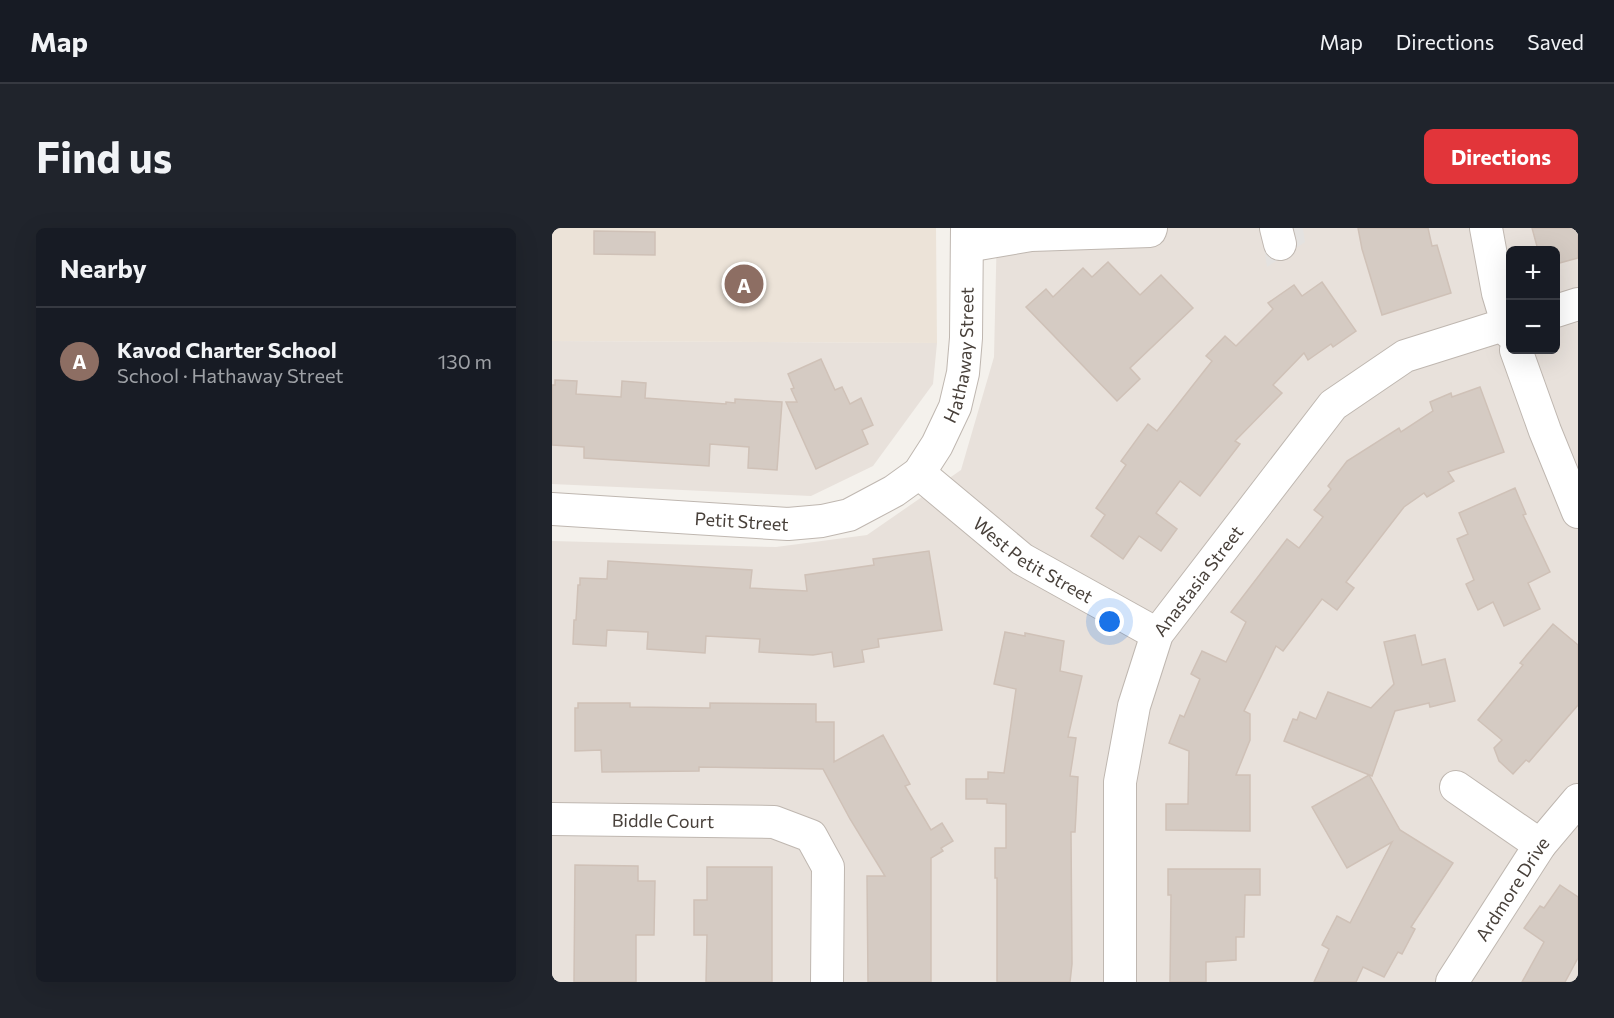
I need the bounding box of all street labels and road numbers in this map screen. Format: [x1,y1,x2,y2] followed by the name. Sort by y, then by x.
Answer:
[938,287,977,426] street label: Hathaway Street
[694,507,789,535] street label: Petit Street
[969,512,1097,607] street label: West Petit Street
[1148,521,1247,641] street label: Anastasia Street
[612,809,714,832] street label: Biddle Court
[1470,832,1554,945] street label: Ardmore Drive

